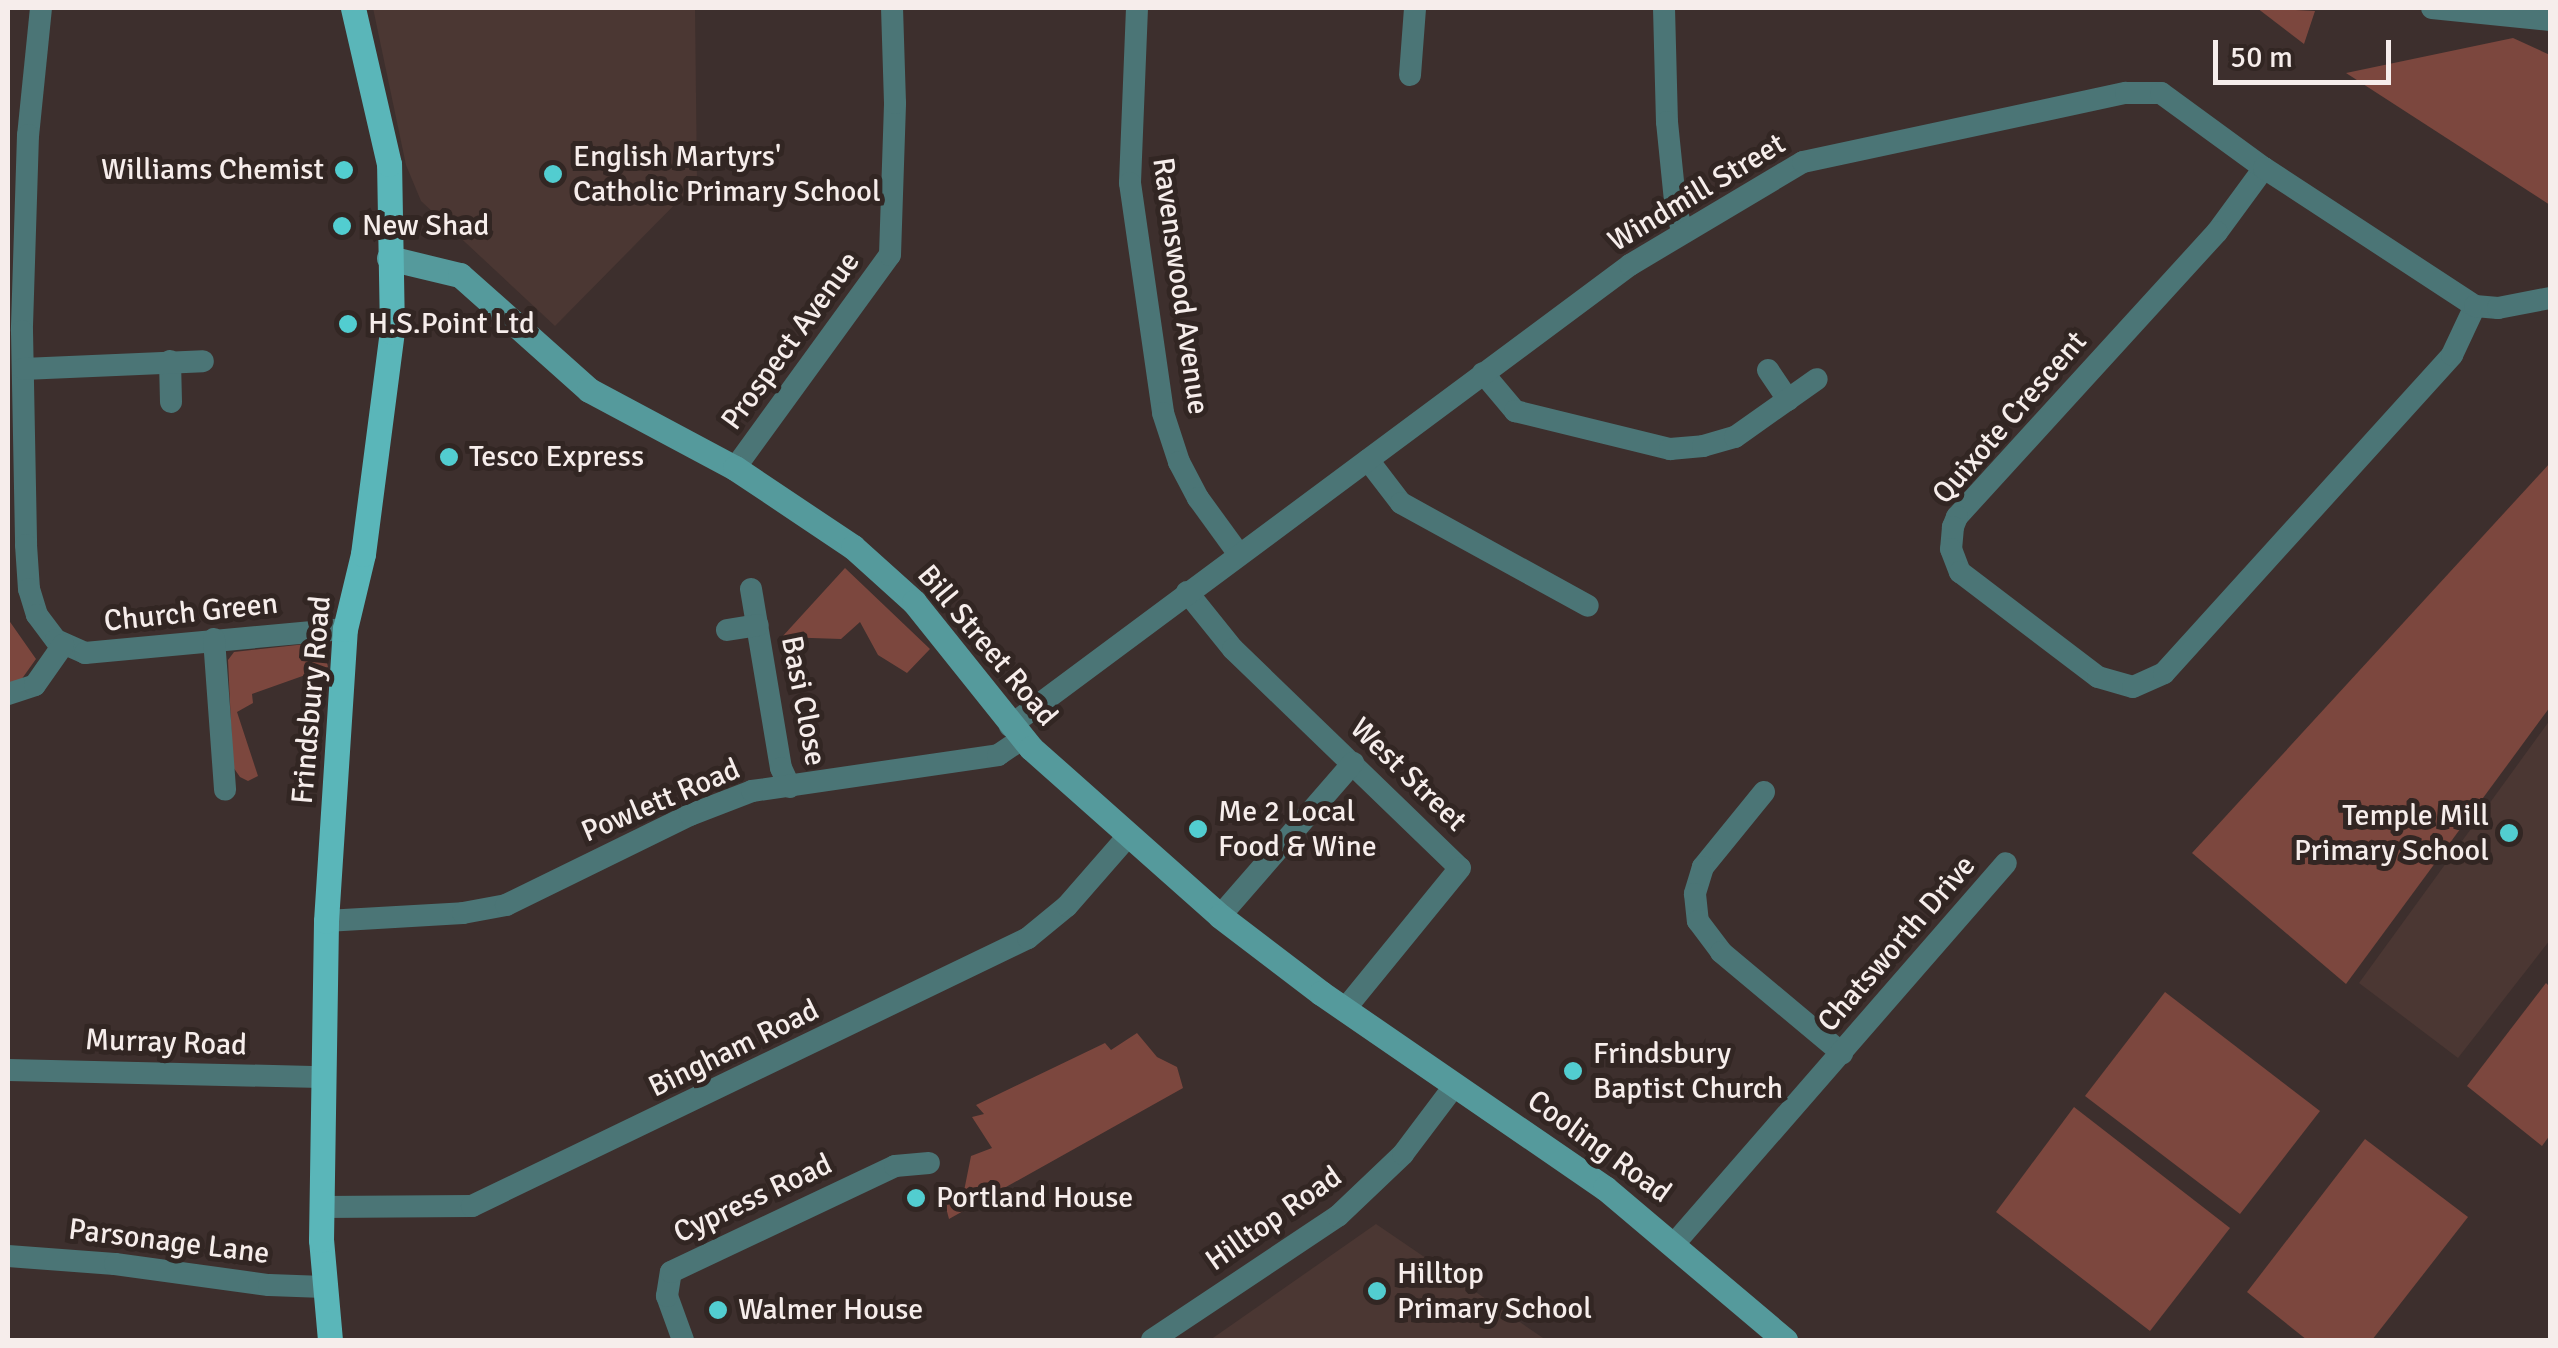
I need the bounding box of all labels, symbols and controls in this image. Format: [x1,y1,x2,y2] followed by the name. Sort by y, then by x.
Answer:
[2218,20,2396,82] scale bar
[2230,39,2293,76] text: 50 m
[1602,126,1792,260] street label: Windmill Street
[573,139,881,210] place label: English Martyrs' Catholic Primary School
[101,152,324,188] place label: Williams Chemist
[1144,155,1216,417] street label: Ravenswood Avenue
[333,159,355,181] marker: Williams Chemist
[542,163,564,185] marker: English Martyrs' Catholic Primary School
[362,208,489,244] place label: New Shad
[331,215,353,237] marker: New Shad
[714,245,868,437] street label: Prospect Avenue
[368,306,535,342] place label: H.S.Point Ltd
[337,313,359,335] marker: H.S.Point Ltd
[1925,324,2095,512] street label: Quixote Crescent
[469,439,644,475] place label: Tesco Express
[438,446,460,468] marker: Tesco Express
[909,558,1065,734] street label: Bill Street Road
[102,586,280,640] street label: Church Green
[285,594,339,806] street label: Frindsbury Road
[773,633,833,769] street label: Basi Close
[1342,711,1474,839] street label: West Street
[576,752,746,850] street label: Powlett Road
[1218,794,1377,864] place label: Me 2 Local Food & Wine
[2294,798,2489,868] place label: Temple Mill Primary School
[1187,818,1209,840] marker: Me 2 Local Food & Wine
[2498,822,2520,844] marker: Temple Mill Primary School
[1811,848,1983,1040] street label: Chatsworth Drive
[643,992,825,1106] street label: Bingham Road
[84,1022,248,1064] street label: Murray Road
[1593,1036,1783,1106] place label: Frindsbury Baptist Church
[1562,1060,1584,1082] marker: Frindsbury Baptist Church
[1520,1083,1678,1211] street label: Cooling Road
[668,1147,838,1251] street label: Cypress Road
[1199,1159,1349,1279] street label: Hilltop Road
[936,1180,1133,1216] place label: Portland House
[905,1187,927,1209] marker: Portland House
[66,1212,272,1272] street label: Parsonage Lane
[1397,1256,1592,1326] place label: Hilltop Primary School
[1366,1280,1388,1302] marker: Hilltop Primary School
[738,1292,923,1328] place label: Walmer House
[707,1299,729,1321] marker: Walmer House

